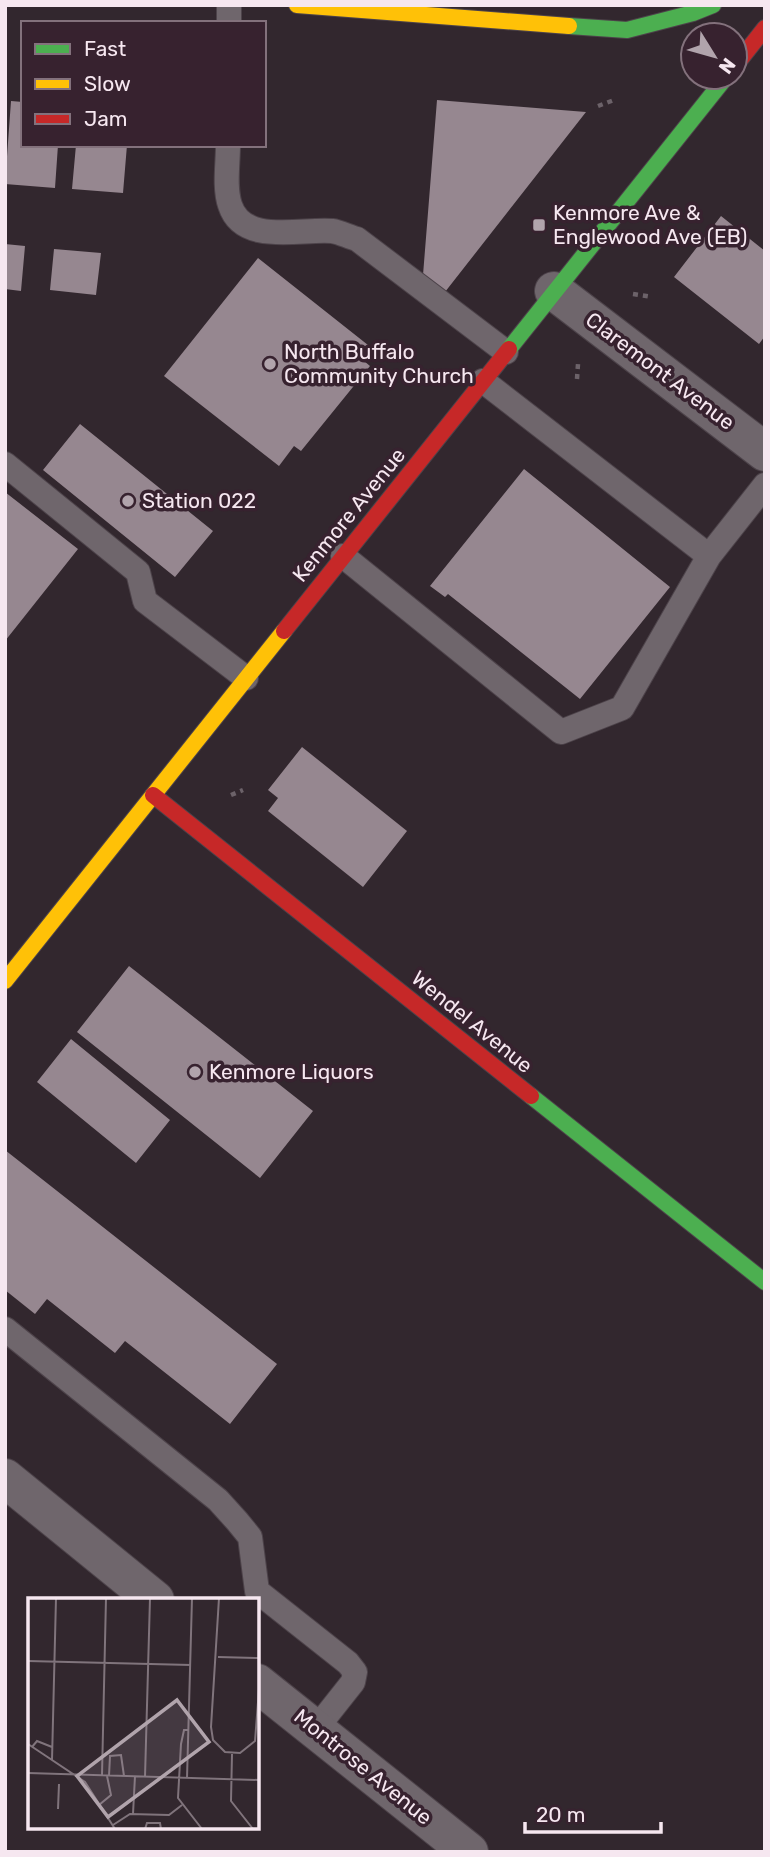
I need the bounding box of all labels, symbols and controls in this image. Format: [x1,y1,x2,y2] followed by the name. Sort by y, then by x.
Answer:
[21,21,266,147] legend
[679,21,749,91] north arrow
[84,36,126,61] text: Fast
[714,54,740,78] text: N
[84,71,131,96] text: Slow
[84,106,128,131] text: Jam
[553,200,747,249] place label: Kenmore Ave & Englewood Ave (EB)
[531,217,547,233] marker: Kenmore Ave & Englewood Ave (EB)
[581,306,740,435] street label: Claremont Avenue
[284,339,474,388] place label: North Buffalo Community Church
[262,356,278,372] marker: North Buffalo Community Church
[287,443,410,587] street label: Kenmore Avenue
[142,488,256,513] place label: Station 022
[120,493,136,509] marker: Station 022
[407,965,538,1078] street label: Wendel Avenue
[209,1059,374,1084] place label: Kenmore Liquors
[187,1064,203,1080] marker: Kenmore Liquors
[28,1598,259,1829] inset map
[289,1703,437,1830] street label: Montrose Avenue
[525,1790,662,1834] scale bar
[536,1802,585,1827] text: 20 m

